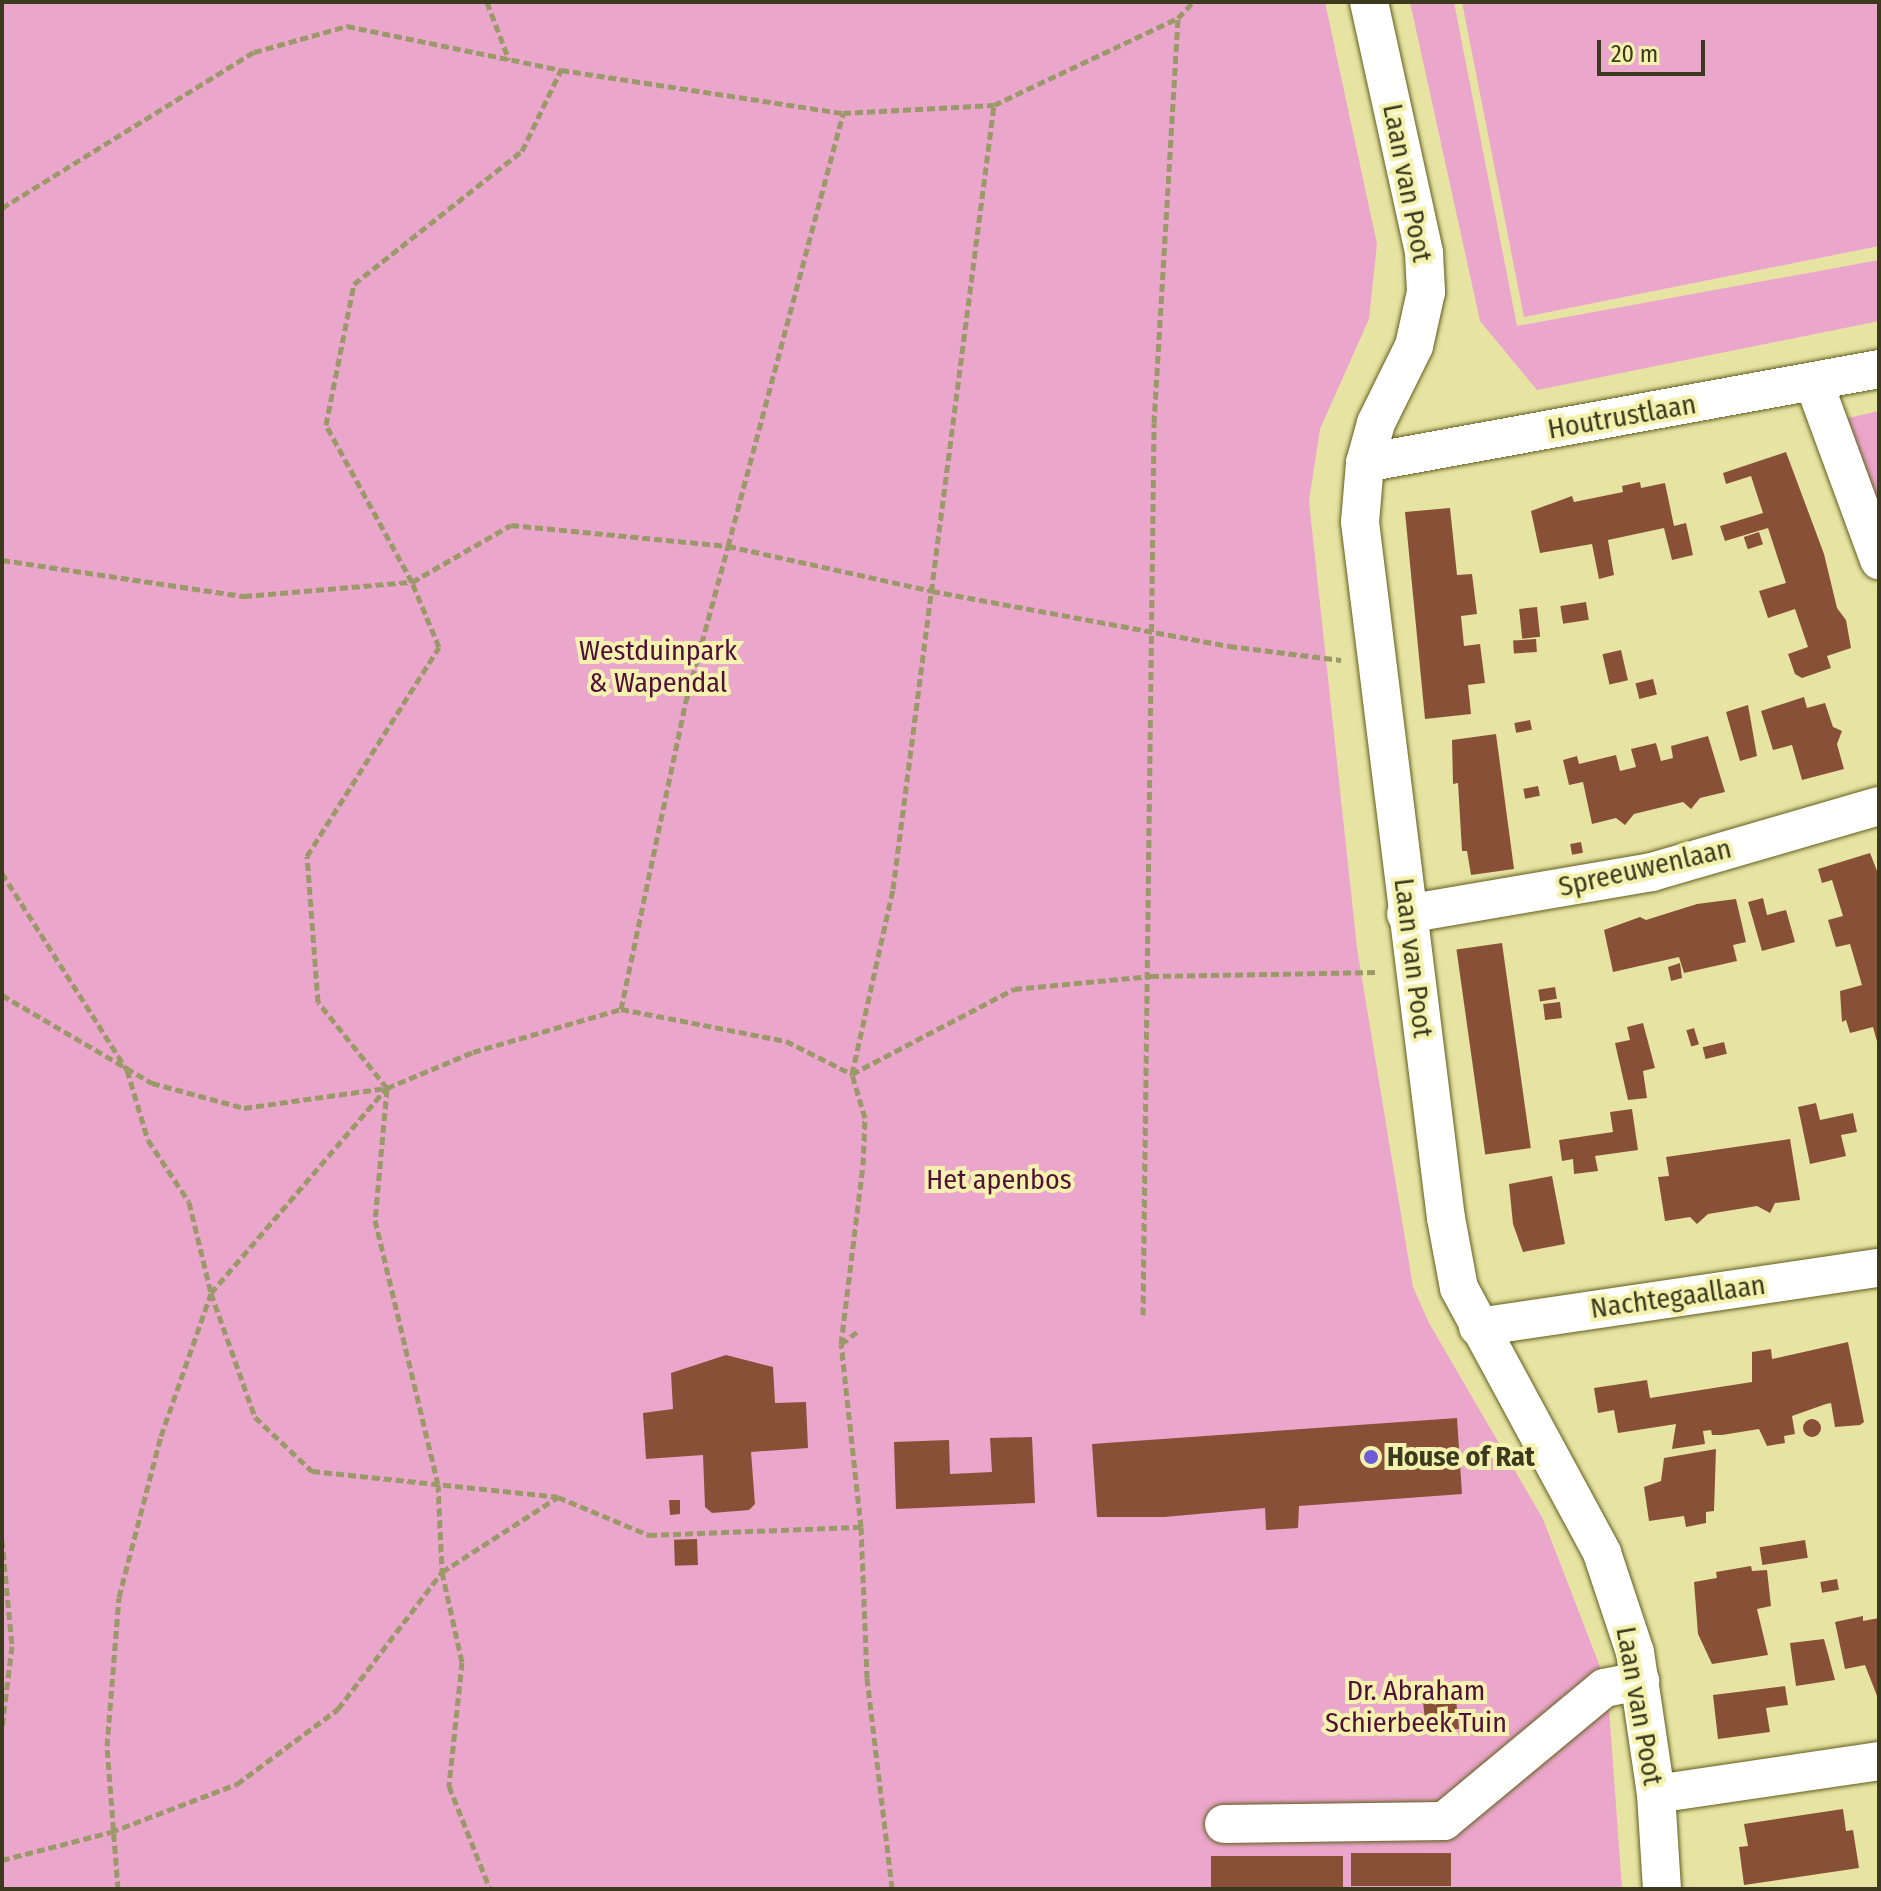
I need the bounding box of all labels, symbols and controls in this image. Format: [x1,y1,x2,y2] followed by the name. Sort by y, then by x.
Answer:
[1601,24,1709,74] scale bar
[1611,40,1658,68] text: 20 m
[1375,101,1439,265] street label: Laan van Poot
[1545,387,1699,447] street label: Houtrustlaan
[579,634,737,700] park label: Westduinpark & Wapendal
[1555,832,1735,904] street label: Spreeuwenlaan
[1387,876,1439,1040] street label: Laan van Poot
[926,1163,1072,1197] park label: Het apenbos
[1588,1268,1768,1326] street label: Nachtegaallaan
[1387,1440,1535,1474] place label: House of Rat
[1362,1448,1380,1466] marker: House of Rat
[1609,1624,1669,1788] street label: Laan van Poot
[1325,1674,1507,1740] park label: Dr. Abraham Schierbeek Tuin

